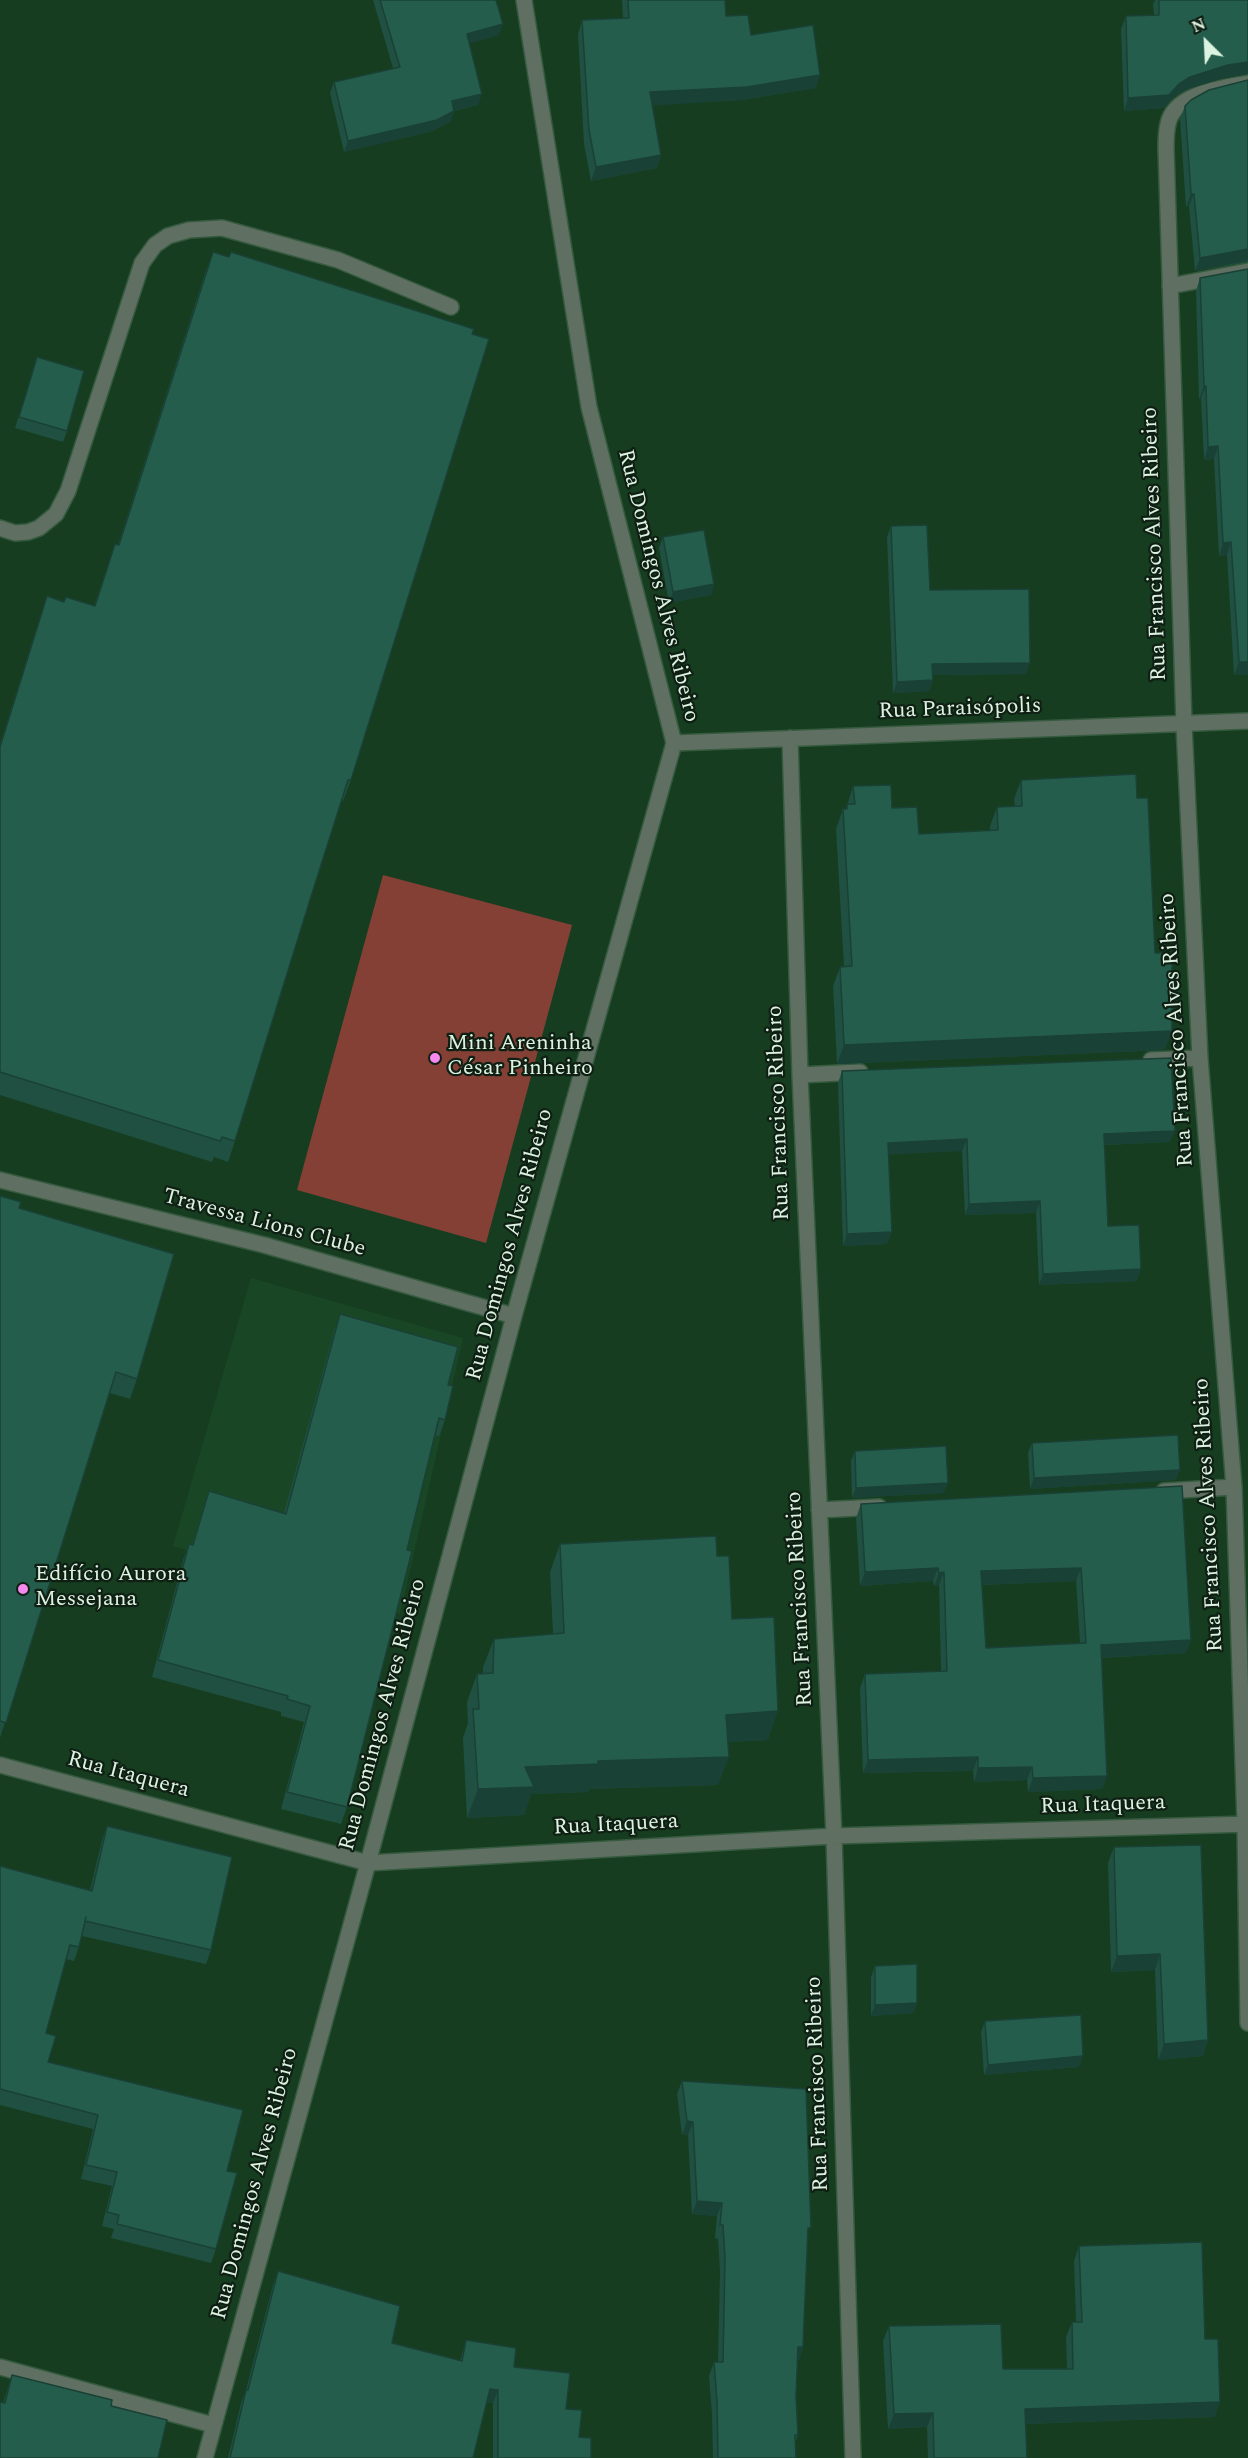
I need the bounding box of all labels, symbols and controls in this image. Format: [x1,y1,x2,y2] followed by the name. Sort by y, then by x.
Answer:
[1176,12,1236,72] north arrow
[1188,12,1210,39] text: N
[1138,406,1174,682] street label: Rua Francisco Alves Ribeiro
[610,447,704,725] street label: Rua Domingos Alves Ribeiro
[878,694,1042,726] street label: Rua Paraisópolis
[1155,892,1201,1168] street label: Rua Francisco Alves Ribeiro
[763,1005,797,1221] street label: Rua Francisco Ribeiro
[447,1032,593,1084] place label: Mini Areninha César Pinheiro
[428,1051,442,1065] marker: Mini Areninha César Pinheiro
[462,1106,560,1384] street label: Rua Domingos Alves Ribeiro
[160,1184,368,1264] street label: Travessa Lions Clube
[1190,1377,1230,1653] street label: Rua Francisco Alves Ribeiro
[782,1491,820,1707] street label: Rua Francisco Ribeiro
[35,1563,186,1615] place label: Edifício Aurora Messejana
[335,1576,433,1854] street label: Rua Domingos Alves Ribeiro
[16,1582,30,1596] marker: Edifício Aurora Messejana
[64,1747,192,1805] street label: Rua Itaquera
[1040,1791,1166,1821] street label: Rua Itaquera
[553,1810,679,1842] street label: Rua Itaquera
[802,1976,836,2192] street label: Rua Francisco Ribeiro
[207,2045,305,2323] street label: Rua Domingos Alves Ribeiro

